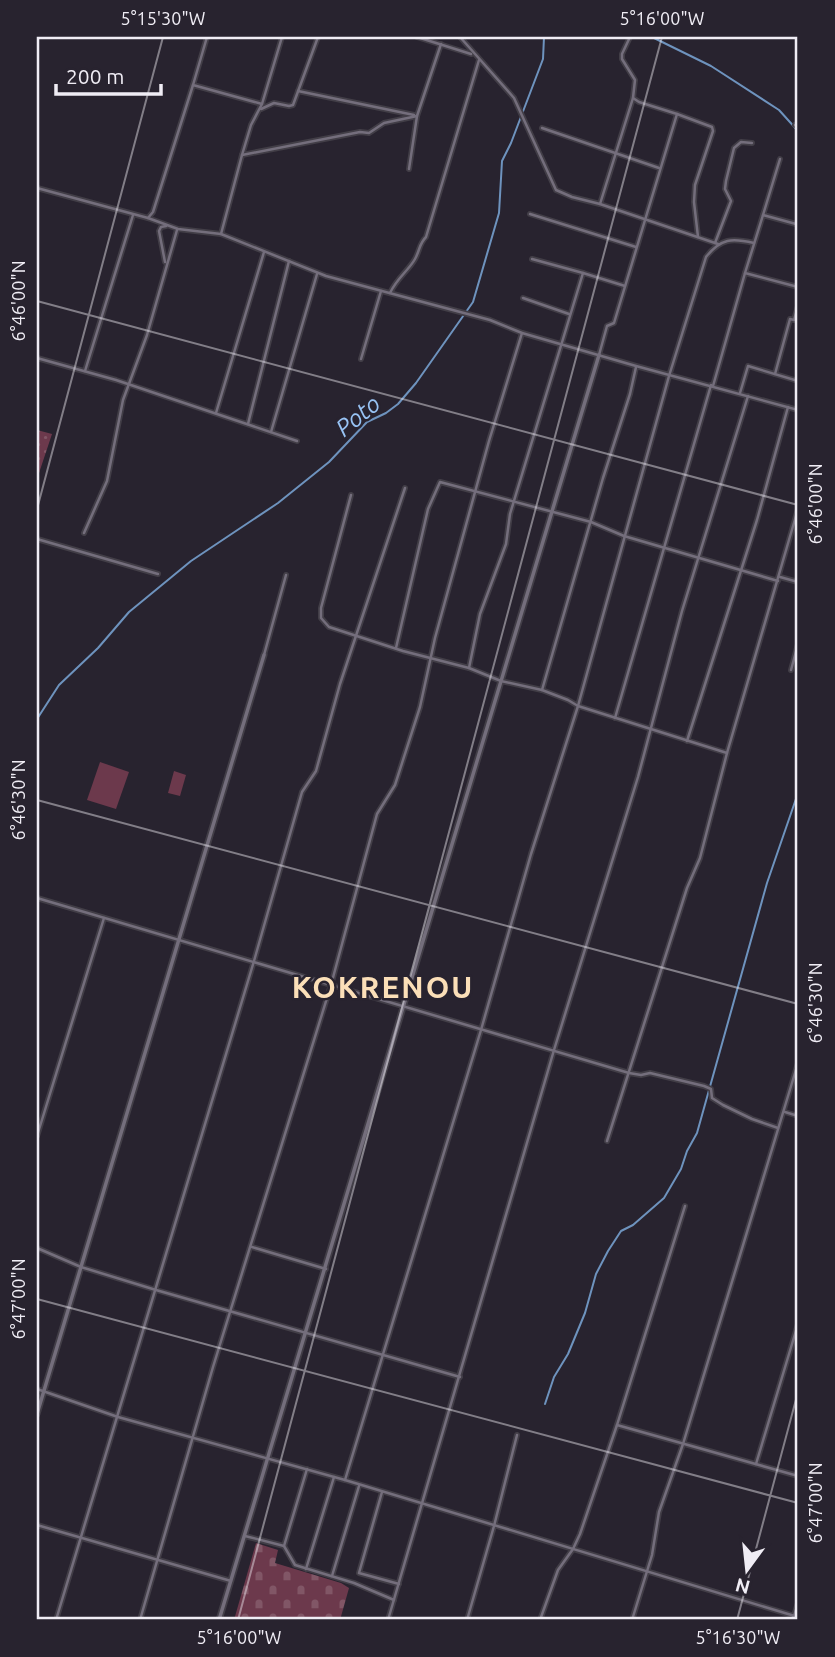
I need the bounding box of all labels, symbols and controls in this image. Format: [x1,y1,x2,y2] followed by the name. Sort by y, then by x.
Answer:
[121,8,206,28] text: 5°15'30"W
[620,8,705,28] text: 5°16'00"W
[56,52,161,96] scale bar
[66,64,124,88] text: 200 m
[8,261,28,341] text: 6°46'00"N
[330,390,385,442] water label: Poto
[805,464,825,544] text: 6°46'00"N
[8,760,28,840] text: 6°46'30"N
[805,963,825,1043] text: 6°46'30"N
[292,970,474,1004] district label: KOKRENOU
[8,1259,28,1339] text: 6°47'00"N
[805,1463,825,1543] text: 6°47'00"N
[712,1534,782,1604] north arrow
[733,1574,752,1599] text: N
[197,1627,282,1647] text: 5°16'00"W
[696,1627,781,1647] text: 5°16'30"W

